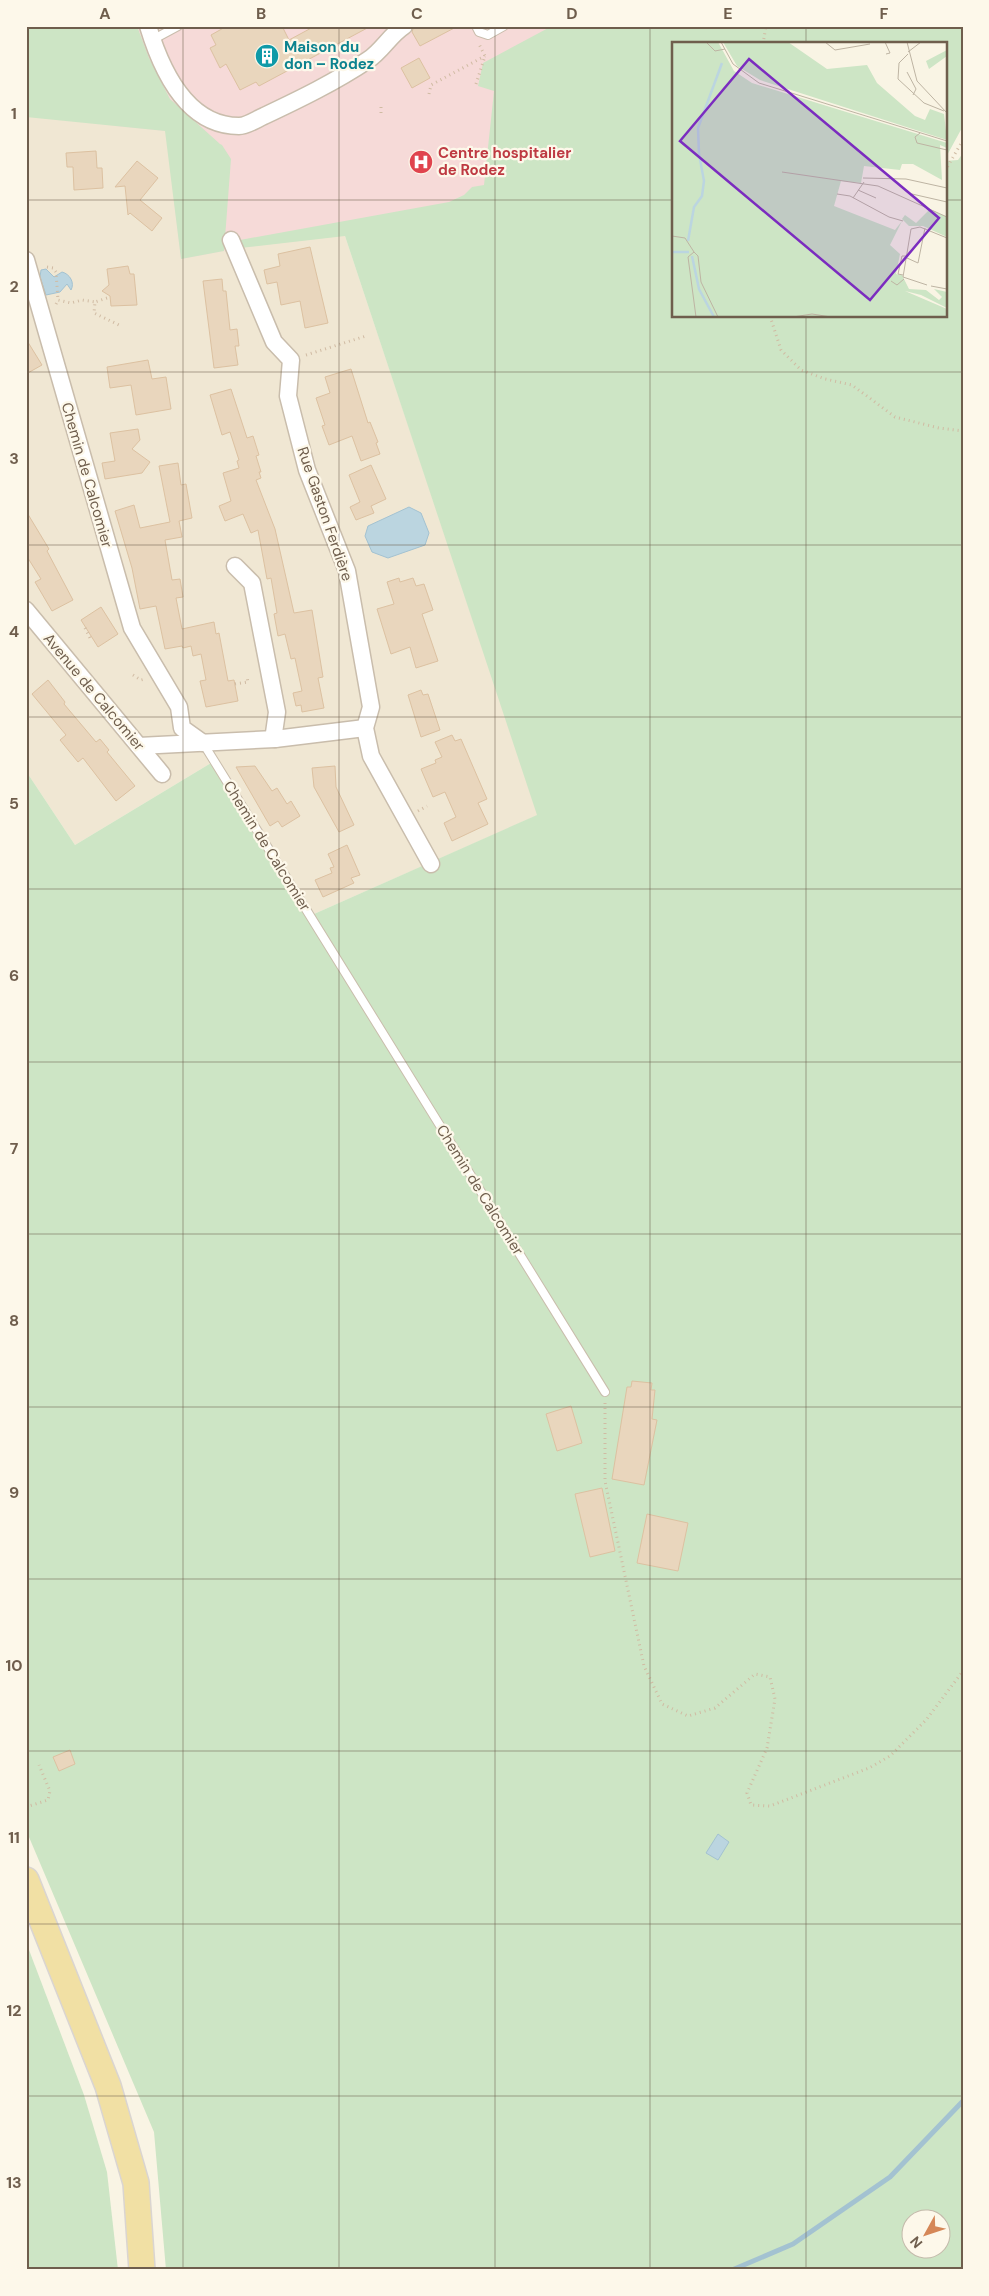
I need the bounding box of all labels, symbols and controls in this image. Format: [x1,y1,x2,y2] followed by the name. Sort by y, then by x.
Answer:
[99,3,111,24] text: A
[256,3,266,24] text: B
[411,3,423,24] text: C
[566,3,578,24] text: D
[723,3,733,24] text: E
[880,3,889,24] text: F
[284,37,374,74] place label: Maison du don – Rodez
[672,42,946,318] inset map
[254,43,280,69] building icon: Maison du don – Rodez
[11,103,17,124] text: 1
[438,143,571,180] place label: Centre hospitalier de Rodez
[408,149,434,175] hospital icon: Centre hospitalier de Rodez
[9,276,19,297] text: 2
[57,400,117,550] street label: Chemin de Calcomier
[293,444,357,584] street label: Rue Gaston Ferdière
[9,448,19,469] text: 3
[9,621,19,642] text: 4
[39,629,149,755] street label: Avenue de Calcomier
[219,777,316,915] street label: Chemin de Calcomier
[9,793,19,814] text: 5
[9,965,19,986] text: 6
[432,1121,529,1259] street label: Chemin de Calcomier
[10,1138,19,1159] text: 7
[9,1310,19,1331] text: 8
[9,1482,19,1503] text: 9
[5,1655,23,1676] text: 10
[8,1827,20,1848] text: 11
[6,2000,22,2021] text: 12
[6,2172,22,2193] text: 13
[902,2208,952,2258] north arrow
[906,2233,926,2252] text: N

